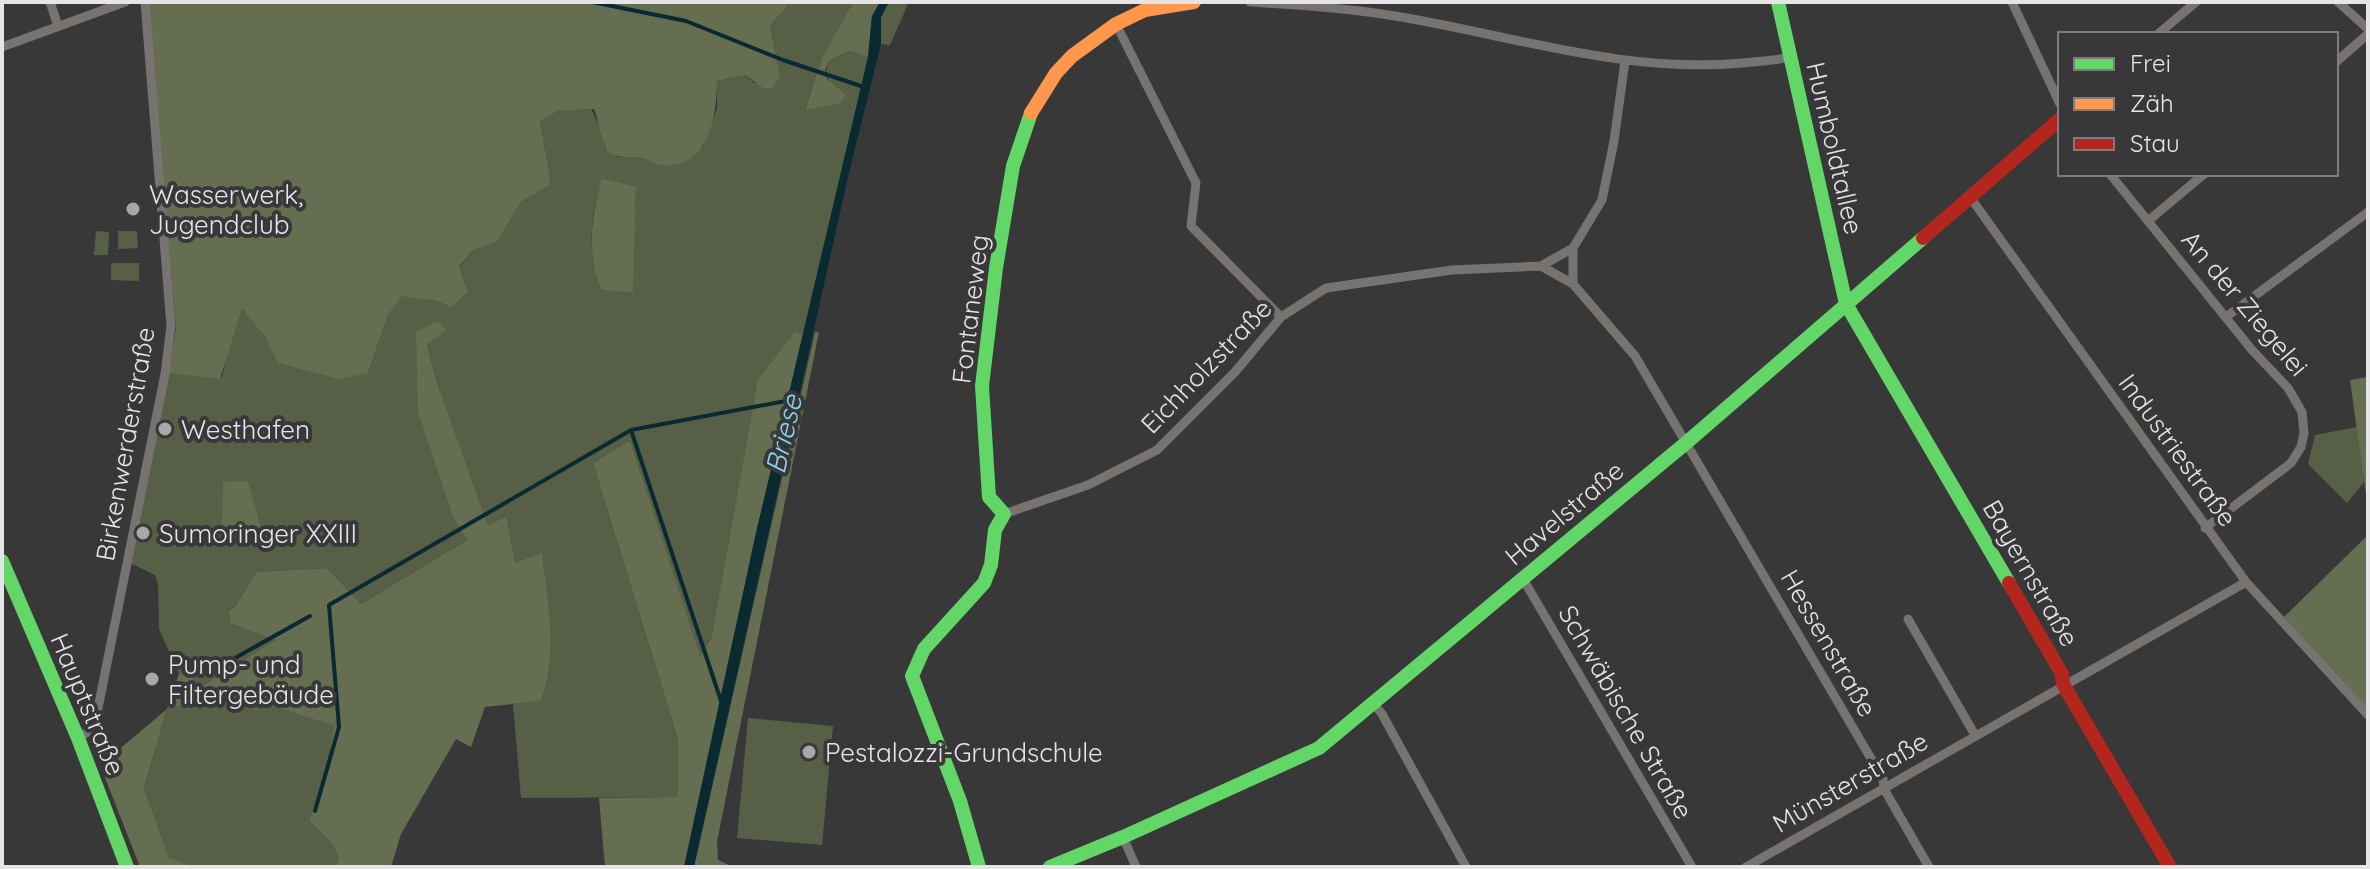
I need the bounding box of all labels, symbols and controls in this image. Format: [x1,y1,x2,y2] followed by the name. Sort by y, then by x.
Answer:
[2058,32,2338,176] legend
[2130,48,2171,78] text: Frei
[1799,59,1871,237] street label: Humboldtallee
[2130,88,2174,118] text: Zäh
[2130,128,2180,158] text: Stau
[149,178,303,241] place label: Wasserwerk, Jugendclub
[124,200,142,218] marker: Wasserwerk, Jugendclub
[2175,224,2315,382] street label: An der Ziegelei
[945,233,995,385] street label: Fontaneweg
[1134,292,1278,440] street label: Eichholzstraße
[88,325,162,563] street label: Birkenwerderstraße
[2112,367,2244,533] street label: Industriestraße
[757,390,809,477] water label: Briese
[181,413,310,446] place label: Westhafen
[156,420,174,438] marker: Westhafen
[1498,454,1630,572] street label: Havelstraße
[1976,494,2086,652] street label: Bayernstraße
[159,517,357,550] place label: Sumoringer XXIII
[134,524,152,542] marker: Sumoringer XXIII
[1774,564,1884,722] street label: Hessenstraße
[1551,599,1701,825] street label: Schwäbische Straße
[43,628,133,780] street label: Hauptstraße
[168,648,334,711] place label: Pump- und Filtergebäude
[143,670,161,688] marker: Pump- und Filtergebäude
[1766,724,1934,840] street label: Münsterstraße
[825,736,1103,769] place label: Pestalozzi-Grundschule
[800,743,818,761] marker: Pestalozzi-Grundschule

